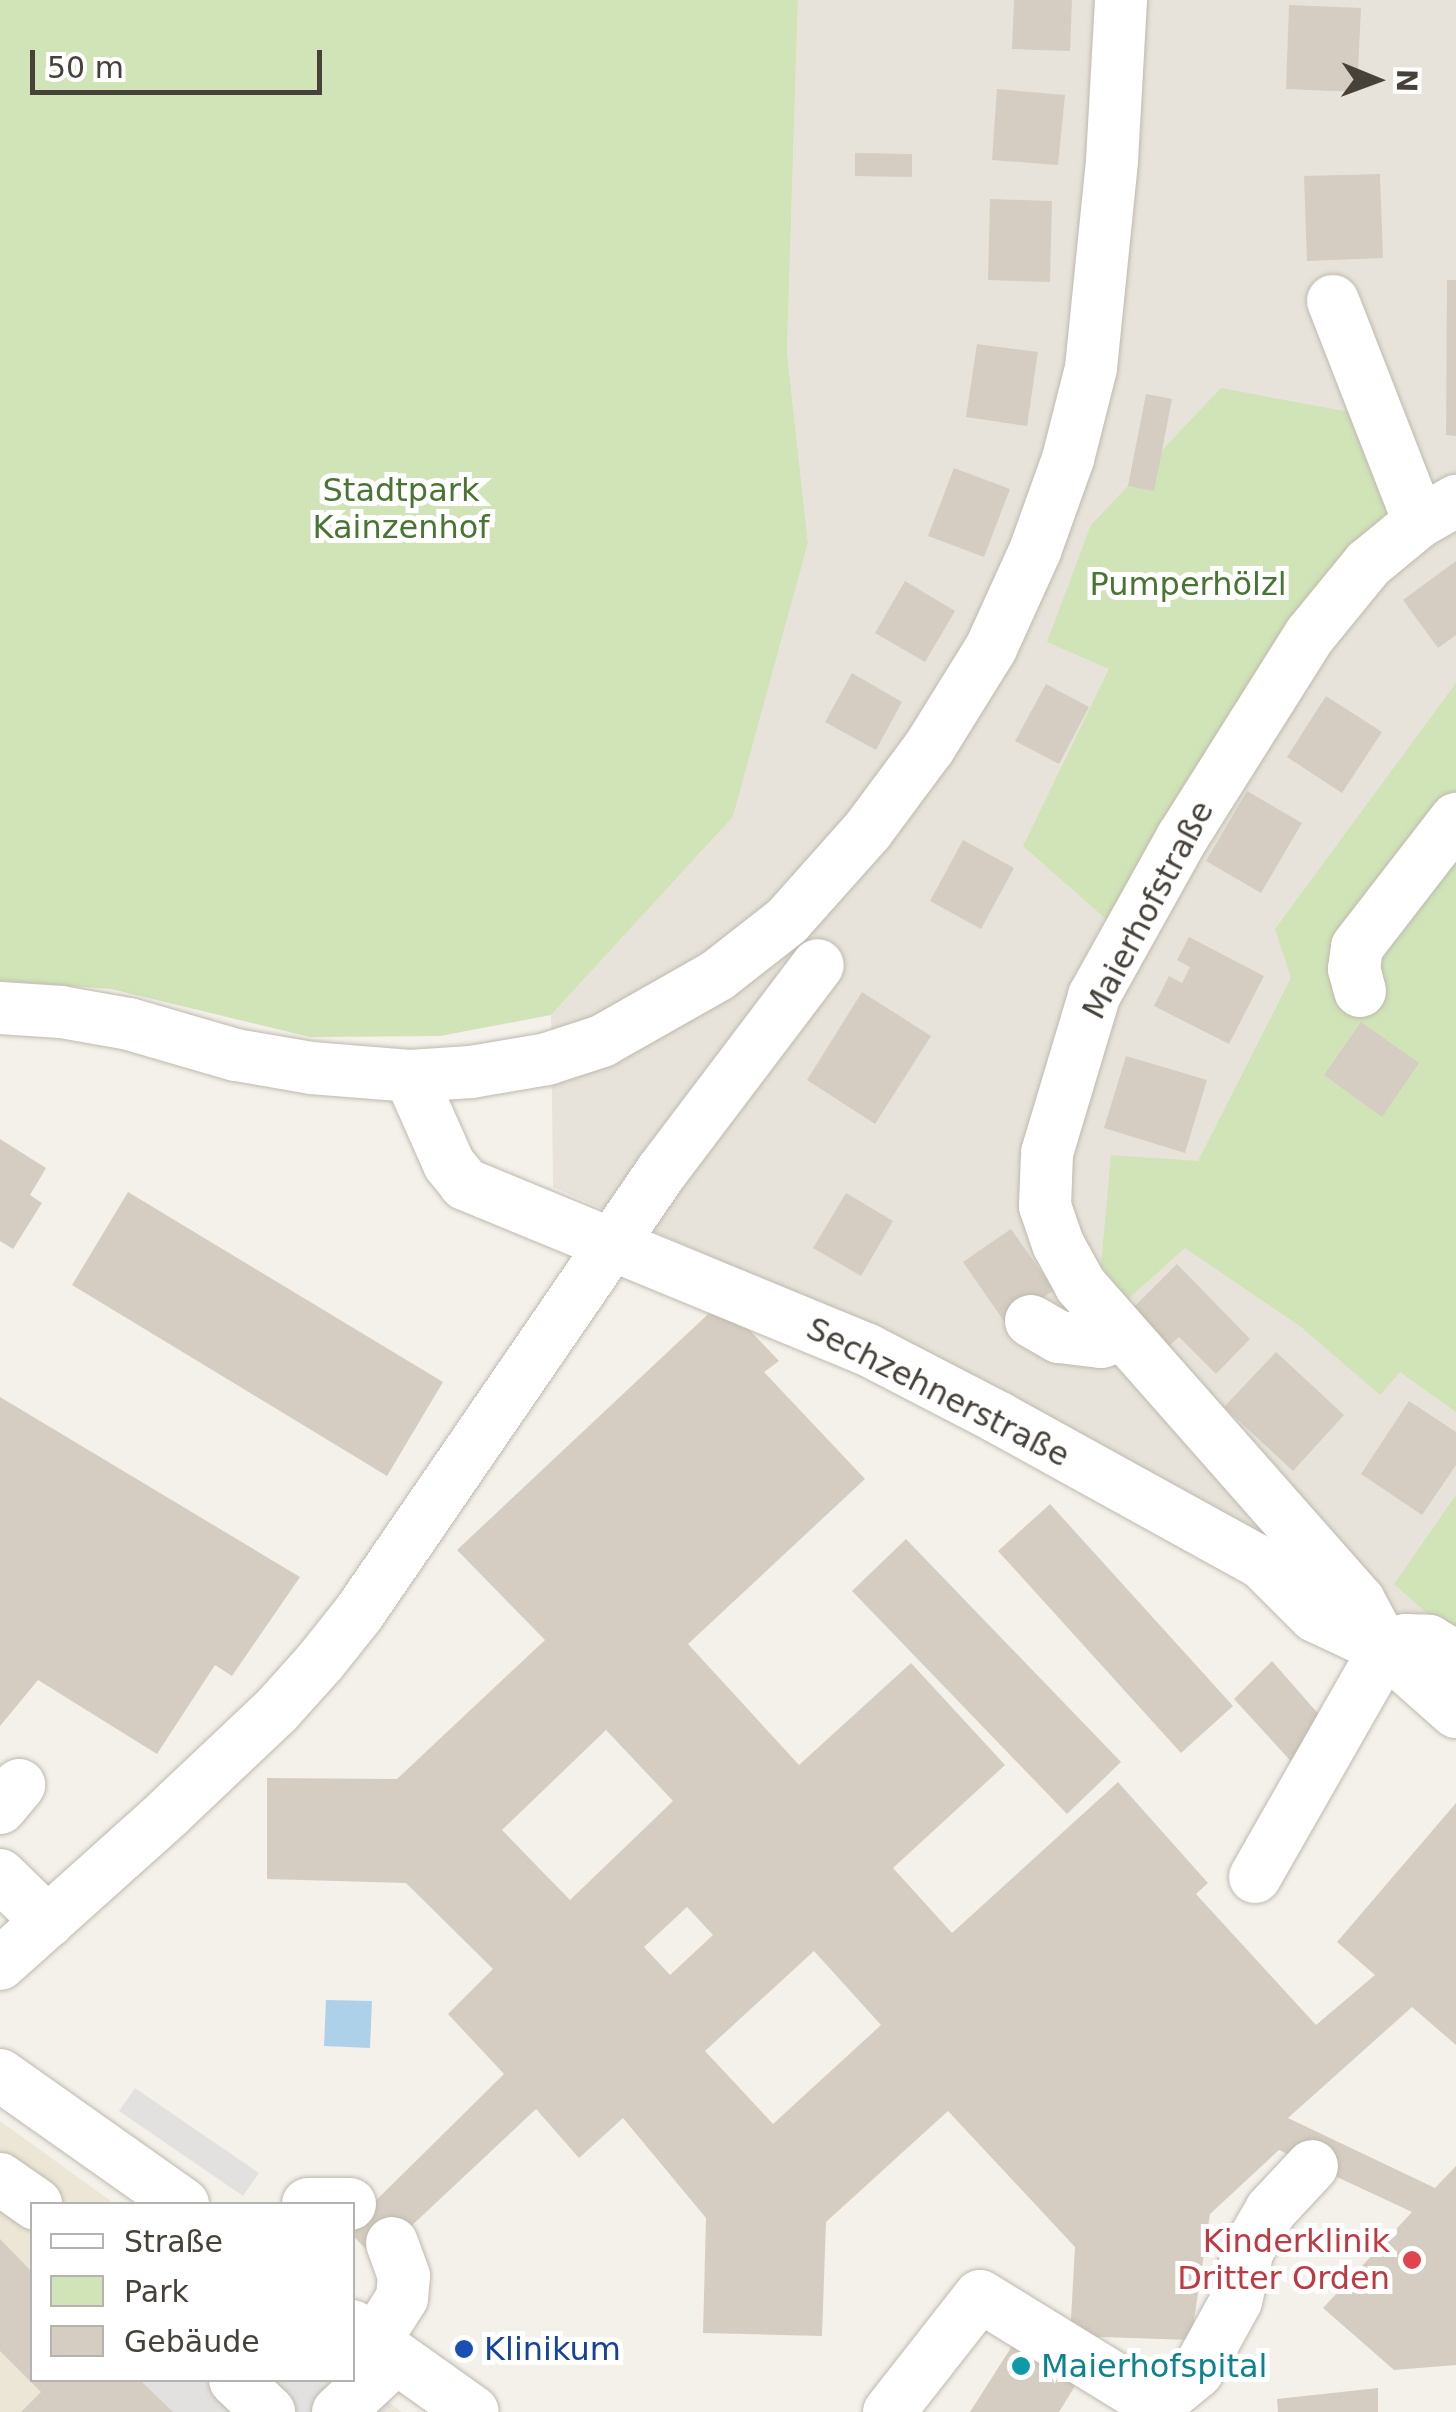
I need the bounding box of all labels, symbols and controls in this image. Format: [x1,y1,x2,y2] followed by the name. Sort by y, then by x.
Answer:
[35,30,328,92] scale bar
[1326,30,1426,130] north arrow
[47,50,124,85] text: 50 m
[1390,69,1423,93] text: N
[312,472,490,547] park label: Stadtpark Kainzenhof
[1089,565,1287,603] park label: Pumperhölzl
[1074,794,1222,1026] street label: Maierhofstraße
[800,1309,1076,1475] street label: Sechzehnerstraße
[30,2202,355,2382] legend
[1177,2223,1390,2298] place label: Kinderklinik Dritter Orden
[124,2224,223,2259] text: Straße
[1399,2247,1425,2273] marker: Kinderklinik Dritter Orden
[124,2274,189,2309] text: Park
[124,2324,260,2359] text: Gebäude
[484,2330,621,2368] place label: Klinikum
[453,2338,475,2360] marker: Klinikum
[1041,2347,1267,2385] place label: Maierhofspital
[1010,2355,1032,2377] marker: Maierhofspital

